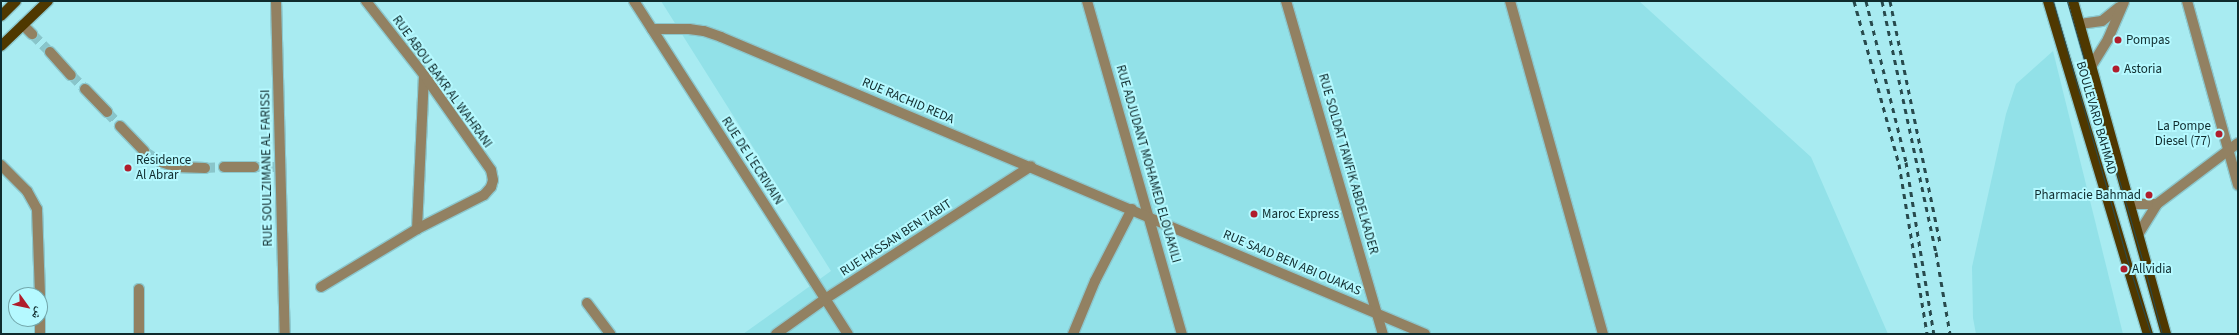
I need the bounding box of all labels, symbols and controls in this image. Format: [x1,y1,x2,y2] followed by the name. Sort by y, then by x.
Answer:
[389,13,495,151] street label: RUE ABOU BAKR AL WAHRANI
[2126,32,2170,48] place label: Pompas
[2113,35,2123,45] marker: Pompas
[2072,60,2120,176] street label: BOULEVARD BAHMAD
[2124,61,2162,77] place label: Astoria
[1112,63,1184,265] street label: RUE ADJUDANT MOHAMED ELOUAKILI
[2111,64,2121,74] marker: Astoria
[1315,72,1381,256] street label: RUE SOLDAT TAWFIK ABDELKADER
[860,75,956,127] street label: RUE RACHID REDA
[258,89,276,247] street label: RUE SOULZIMANE AL FARISSI
[718,114,786,208] street label: RUE DE L'ECRIVAIN
[2155,119,2211,150] place label: La Pompe Diesel (77)
[2214,129,2224,139] marker: La Pompe Diesel (77)
[136,153,191,184] place label: Résidence Al Abrar
[123,163,133,173] marker: Résidence Al Abrar
[2034,187,2141,203] place label: Pharmacie Bahmad
[2144,190,2154,200] marker: Pharmacie Bahmad
[837,196,955,280] street label: RUE HASSAN BEN TABIT
[1262,206,1339,222] place label: Maroc Express
[1249,209,1259,219] marker: Maroc Express
[1221,227,1363,299] street label: RUE SAAD BEN ABI OUAKAS
[2132,261,2172,277] place label: Allvidia
[2119,264,2129,274] marker: Allvidia
[8,287,48,327] north arrow
[28,304,47,322] text: ش

